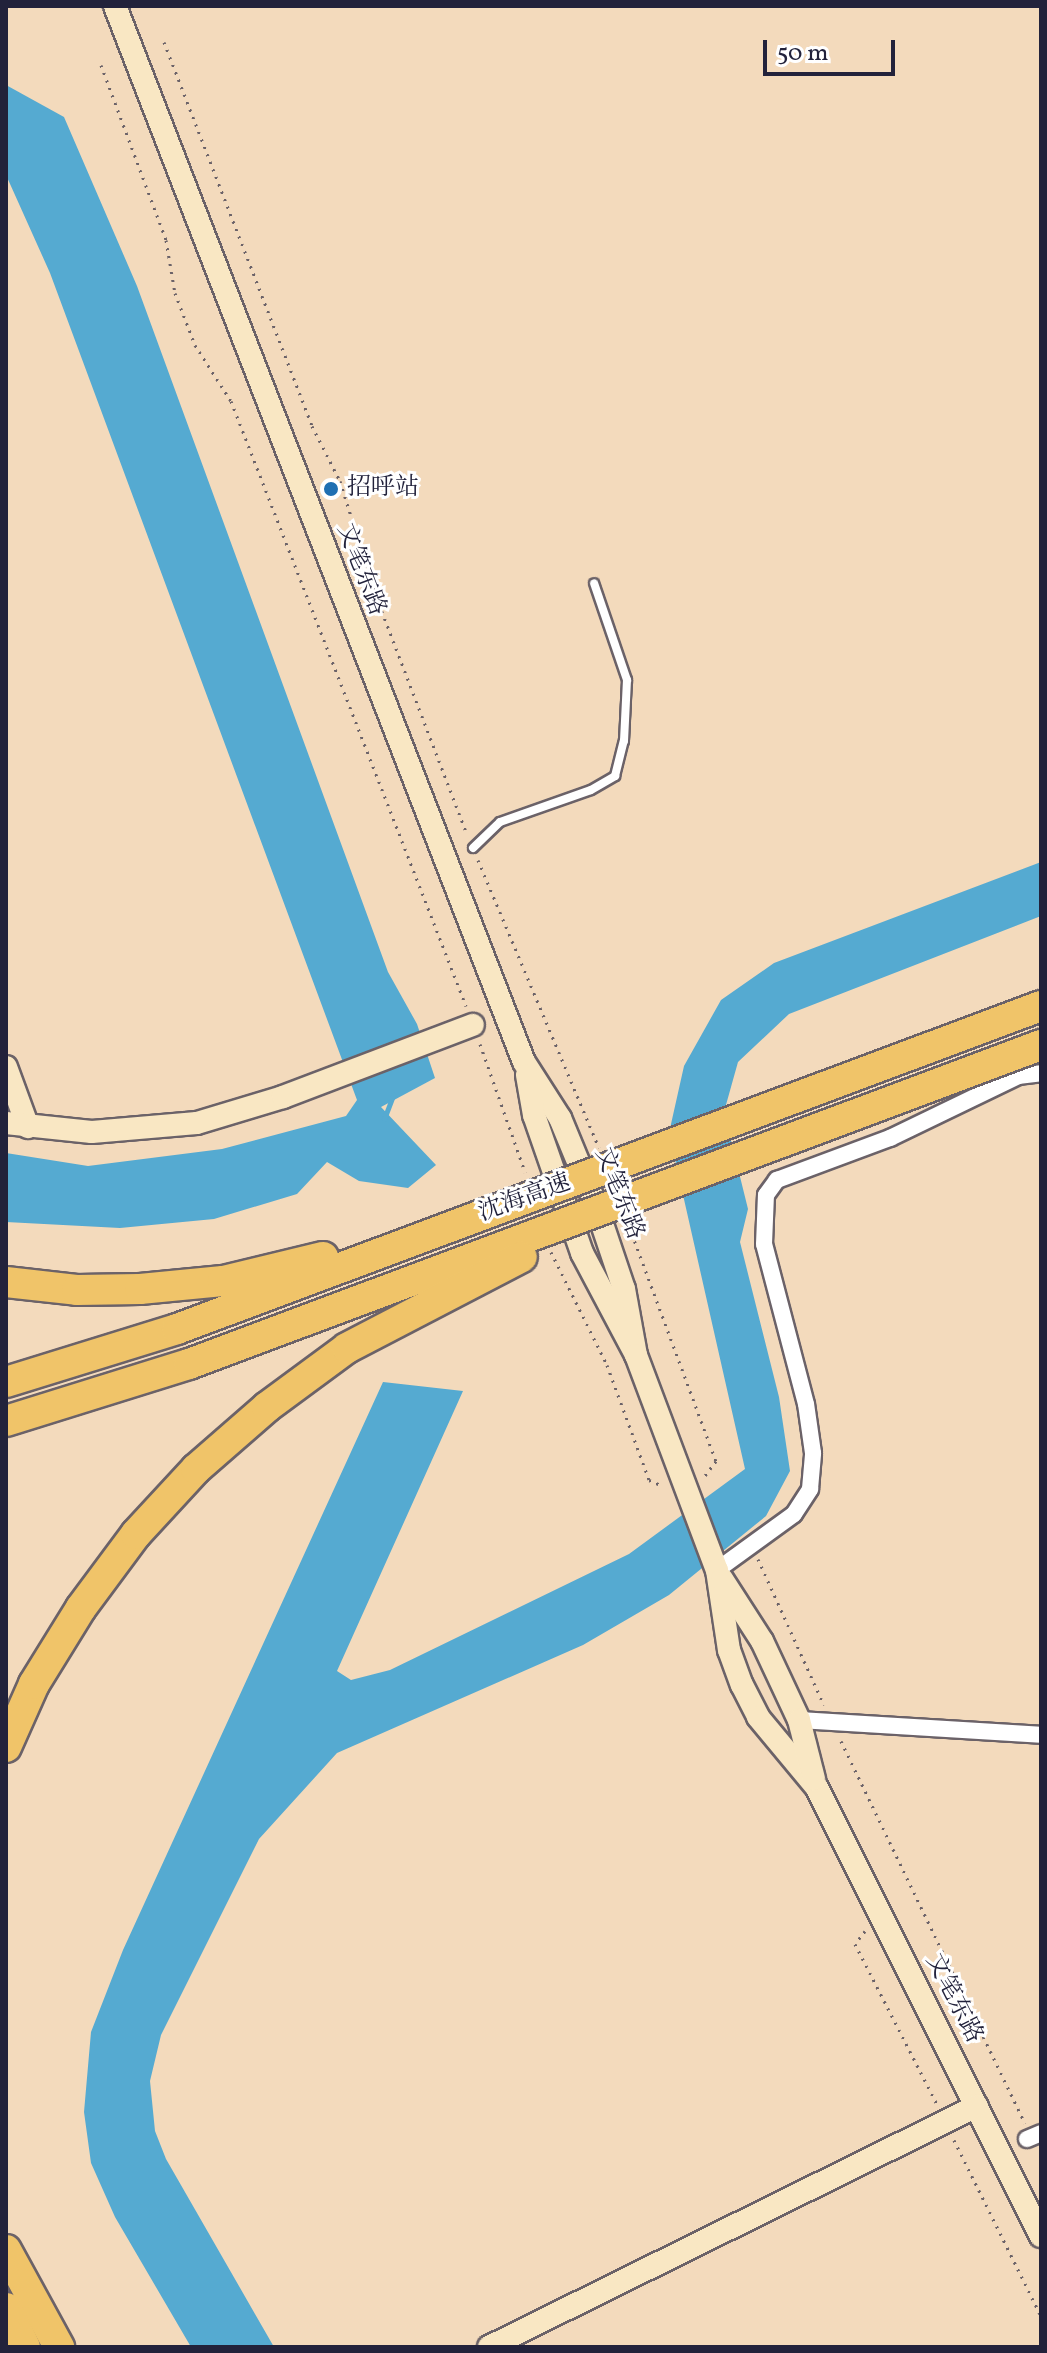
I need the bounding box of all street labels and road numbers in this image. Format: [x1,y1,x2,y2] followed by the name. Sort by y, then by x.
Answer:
[329,520,391,620] street label: 文笔东路
[587,1144,649,1244] street label: 文笔东路
[475,1169,575,1229] street label: 沈海高速
[918,1950,988,2048] street label: 文笔东路

